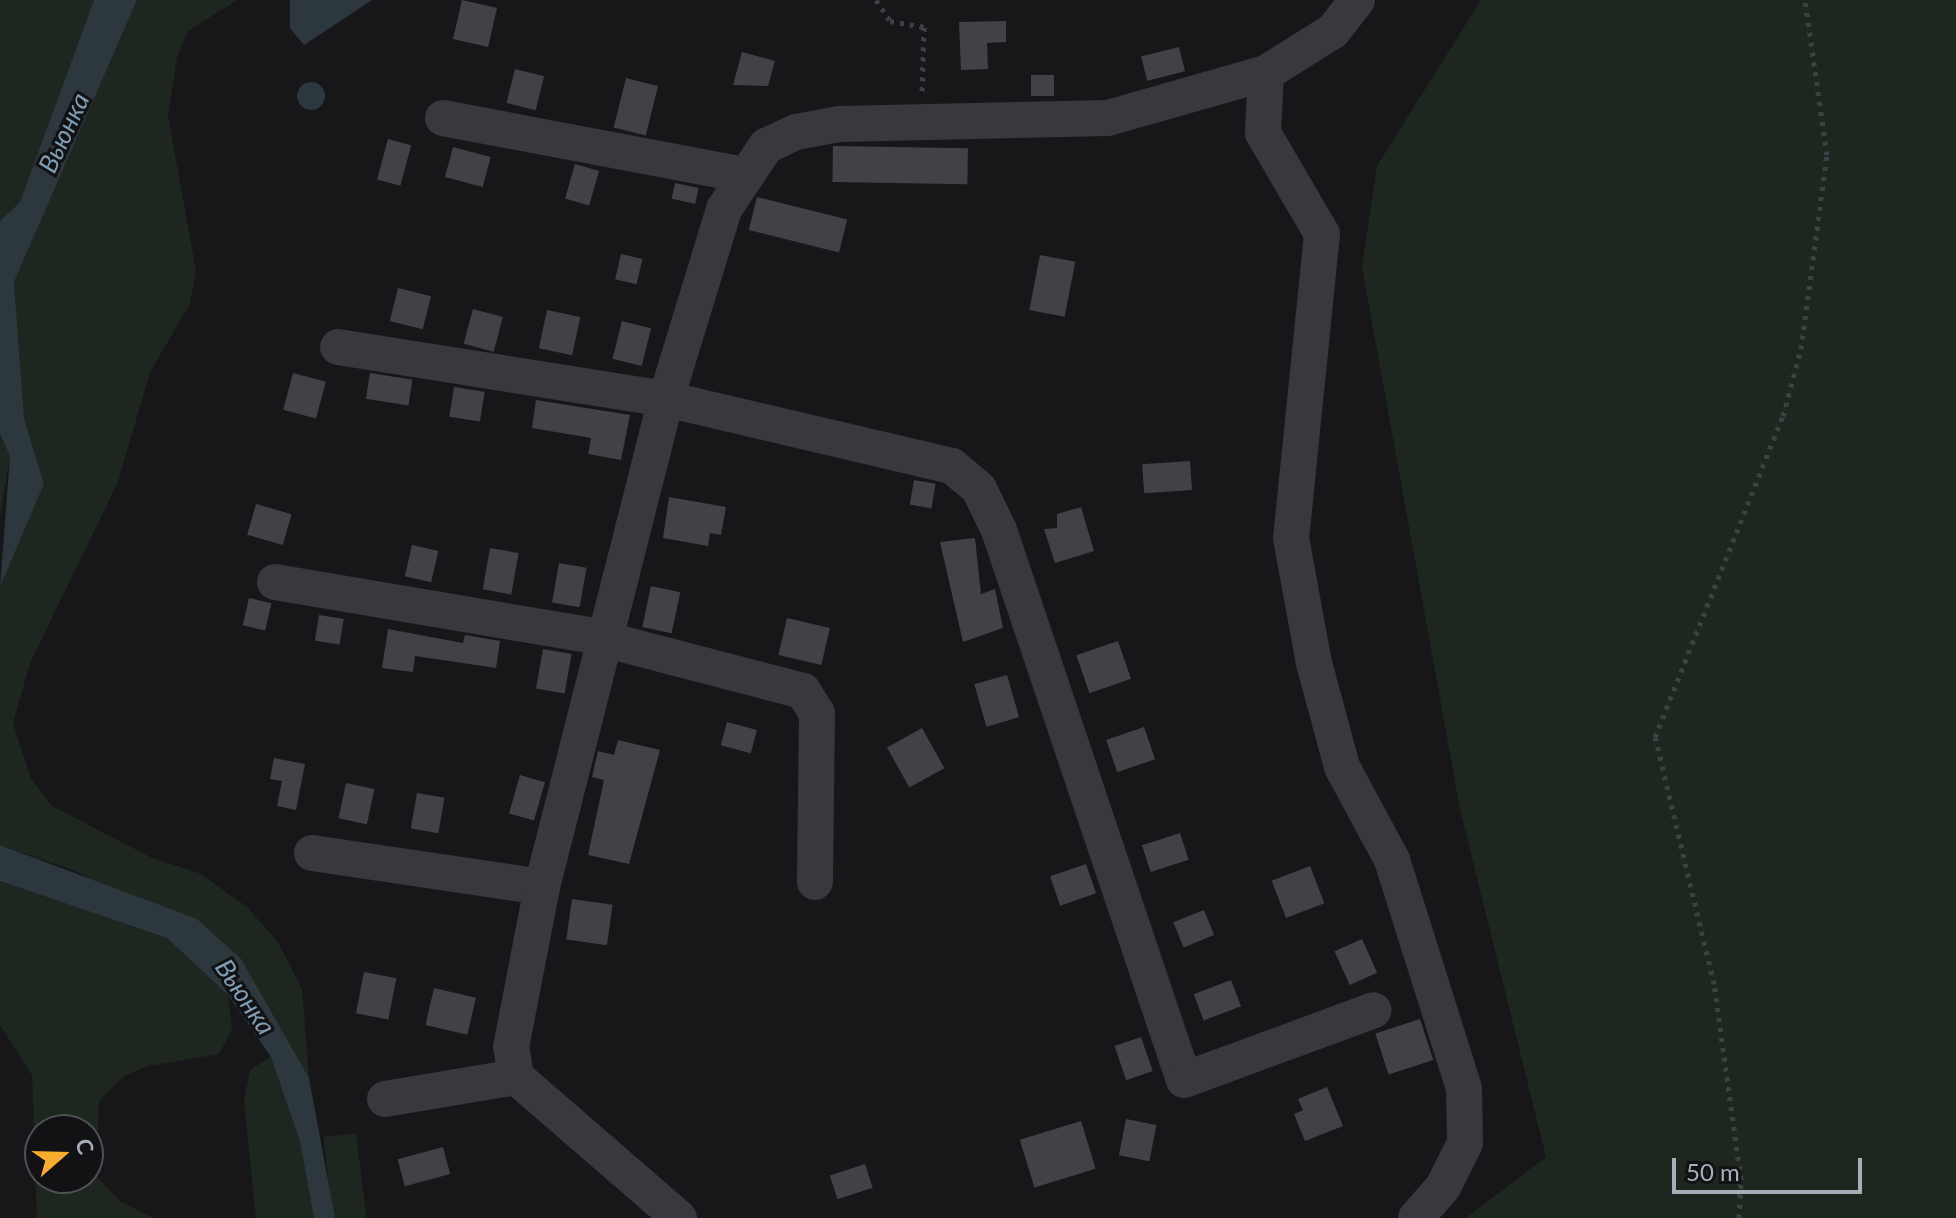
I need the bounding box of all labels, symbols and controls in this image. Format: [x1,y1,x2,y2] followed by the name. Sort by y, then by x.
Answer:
[32,88,96,178] water label: Вьюнка
[208,953,282,1041] water label: Вьюнка
[24,1114,104,1194] north arrow
[70,1135,100,1158] text: С
[1676,1142,1866,1192] scale bar
[1686,1157,1740,1186] text: 50 m

